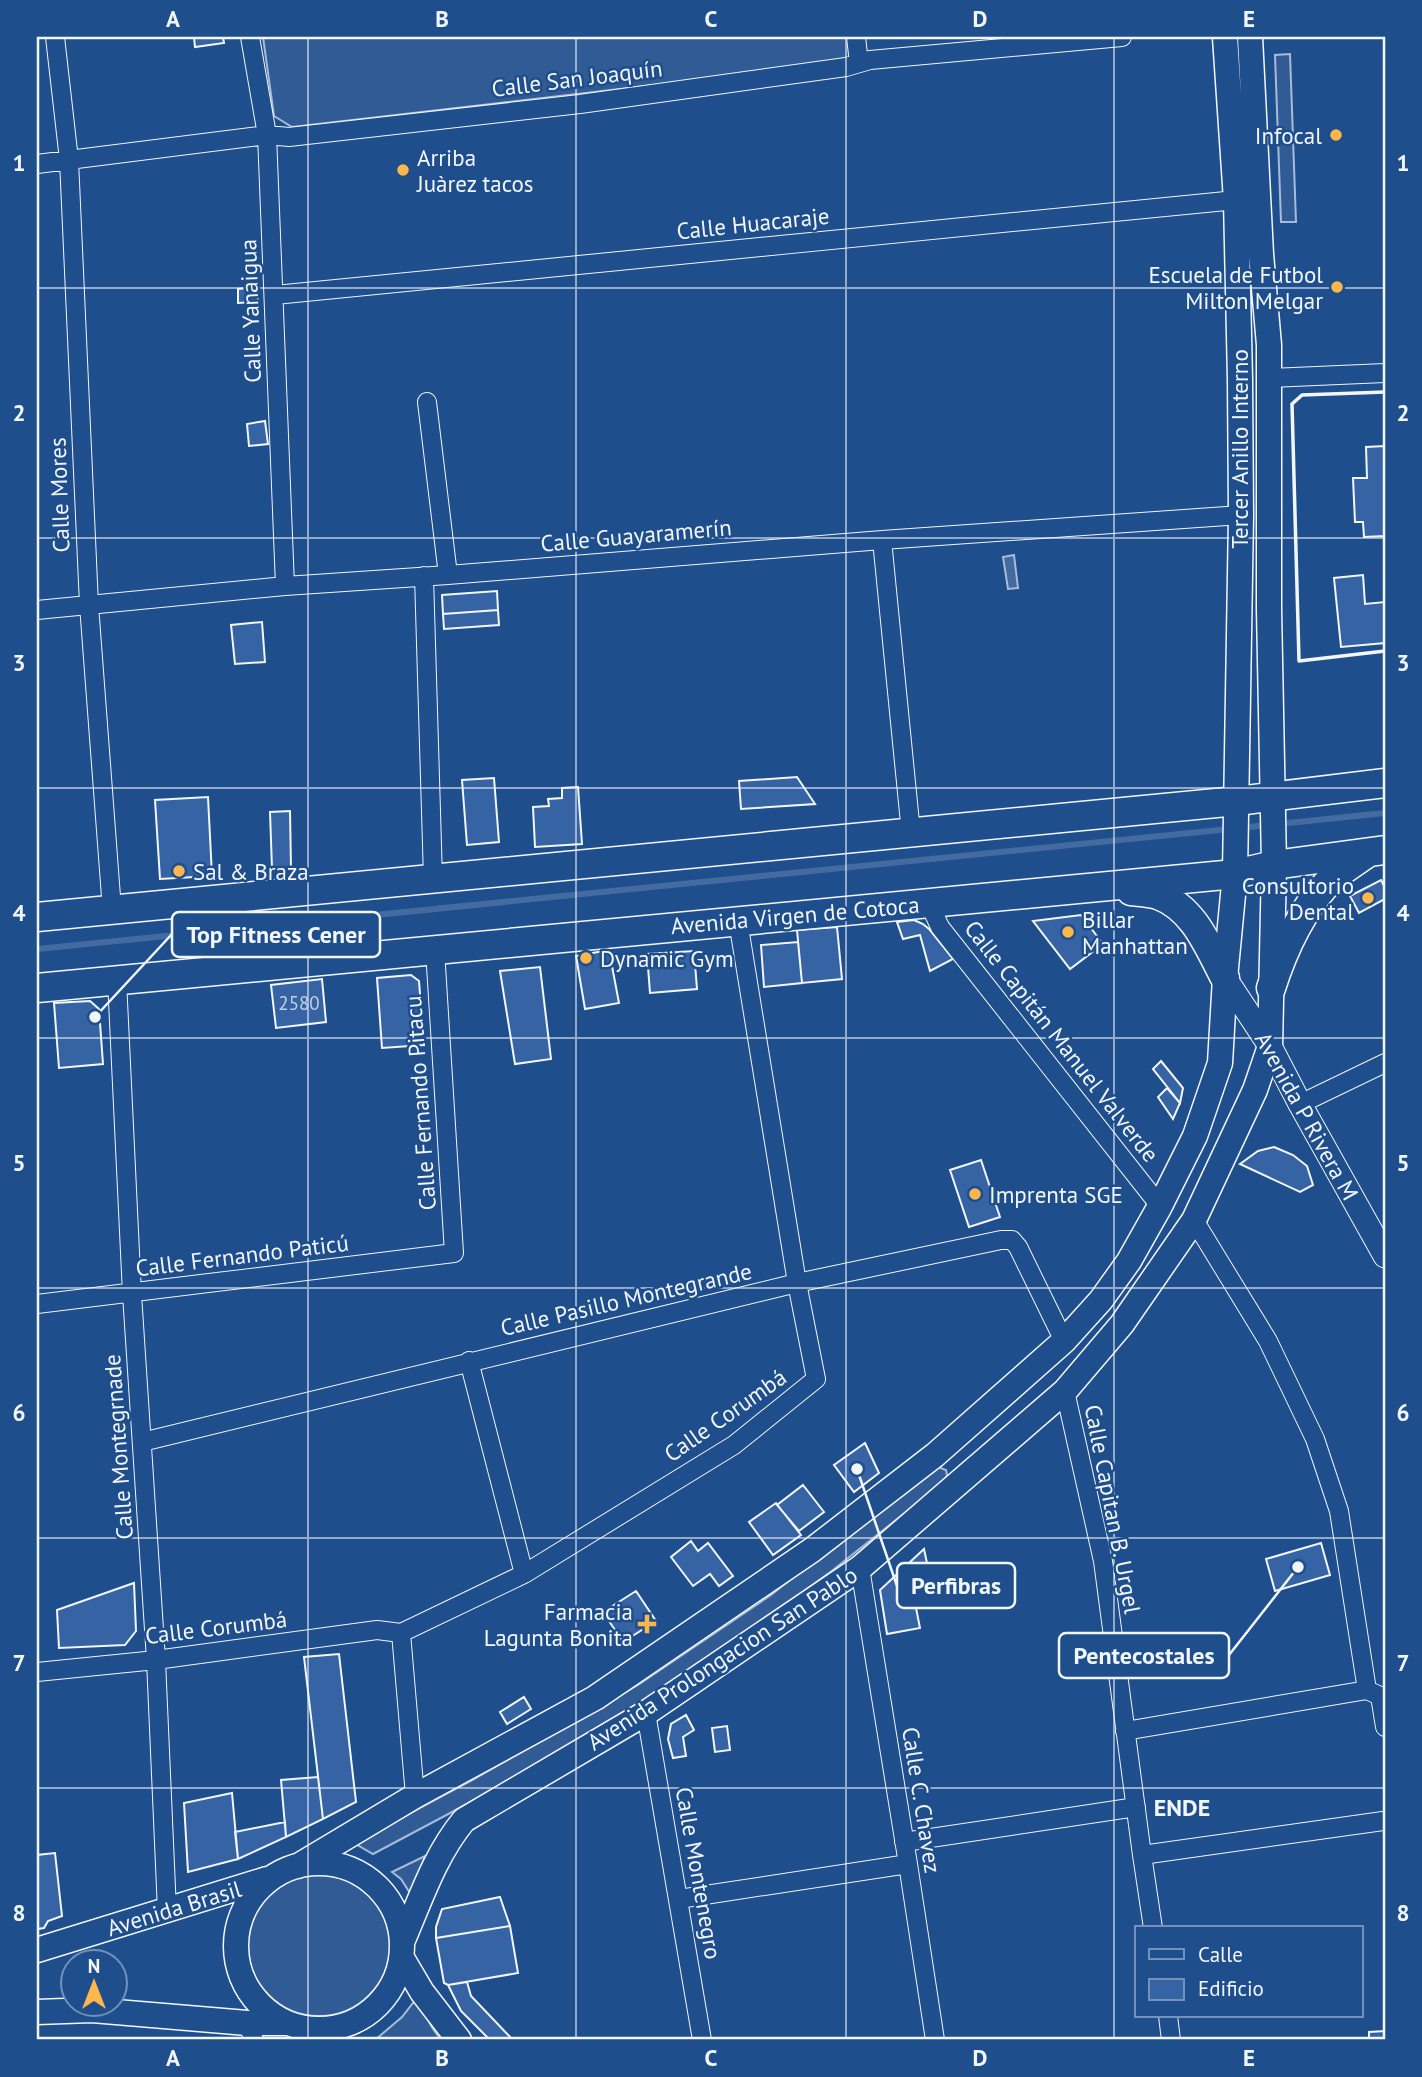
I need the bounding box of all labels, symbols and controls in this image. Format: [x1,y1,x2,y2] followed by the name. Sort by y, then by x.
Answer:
[166,4,180,33] text: A
[435,4,449,33] text: B
[705,4,718,33] text: C
[973,4,987,33] text: D
[1243,4,1255,33] text: E
[490,53,664,103] street label: Calle San Joaquín
[1255,121,1322,150] place label: Infocal
[1328,127,1344,143] marker: Infocal
[416,143,534,198] place label: Arriba Juàrez tacos
[12,148,26,177] text: 1
[1396,148,1410,177] text: 1
[395,162,411,178] marker: Arriba Juàrez tacos
[675,201,831,245] street label: Calle Huacaraje
[233,239,267,383] street label: Calle Yanaigua
[1149,260,1323,315] place label: Escuela de Futbol Milton Melgar
[1329,279,1345,295] marker: Escuela de Futbol Milton Melgar
[1225,349,1254,549] street label: Tercer Anillo Interno
[12,398,26,427] text: 2
[1396,398,1410,427] text: 2
[42,437,76,553] street label: Calle Mores
[539,512,733,558] street label: Calle Guayaramerín
[12,648,26,677] text: 3
[1396,648,1410,677] text: 3
[193,857,309,886] place label: Sal & Braza
[171,863,187,879] marker: Sal & Braza
[1242,871,1354,926] place label: Consultorio Dental
[669,890,921,940] street label: Avenida Virgen de Cotoca
[1360,890,1376,906] marker: Consultorio Dental
[12,898,26,927] text: 4
[1396,898,1410,927] text: 4
[1082,905,1188,960] place label: Billar Manhattan
[172,912,380,957] callout: Top Fitness Cener
[959,914,1165,1168] street label: Calle Capitán Manuel Valverde
[186,919,366,950] text: Top Fitness Cener
[1060,924,1076,940] marker: Billar Manhattan
[600,944,734,973] place label: Dynamic Gym
[578,950,594,966] marker: Dynamic Gym
[278,991,320,1015] house number: 2580
[398,995,442,1211] street label: Calle Fernando Pitacu
[1249,1027,1365,1205] street label: Avenida P Rivera M
[12,1148,26,1177] text: 5
[1396,1148,1410,1177] text: 5
[989,1180,1123,1209] place label: Imprenta SGE
[967,1186,983,1202] marker: Imprenta SGE
[134,1228,350,1282] street label: Calle Fernando Paticú
[498,1256,754,1342] street label: Calle Pasillo Montegrande
[97,1353,139,1541] street label: Calle Montegrnade
[658,1362,792,1468] street label: Calle Corumbá
[12,1398,26,1427] text: 6
[1396,1398,1410,1427] text: 6
[1079,1402,1148,1616] street label: Calle Capitan B. Urgel
[581,1560,863,1756] street label: Avenida Prolongacion San Pablo
[897,1563,1015,1608] callout: Perfibras
[911,1570,1001,1601] text: Perfibras
[484,1597,633,1652] place label: Farmacia Lagunta Bonita
[143,1604,289,1650] street label: Calle Corumbá
[639,1616,655,1632] marker: Farmacia Lagunta Bonita
[1059,1633,1229,1678] callout: Pentecostales
[1073,1640,1215,1671] text: Pentecostales
[12,1648,26,1677] text: 7
[1396,1648,1410,1677] text: 7
[896,1725,948,1875] street label: Calle C. Chavez
[670,1785,728,1961] street label: Calle Montenegro
[1154,1792,1210,1823] district label: ENDE
[103,1874,245,1942] street label: Avenida Brasil
[12,1898,26,1927] text: 8
[1396,1898,1410,1927] text: 8
[1135,1926,1362,2018] legend
[1198,1941,1243,1968] text: Calle
[60,1948,130,2018] north arrow
[88,1954,100,1978] text: N
[1198,1975,1264,2002] text: Edificio
[166,2043,180,2072] text: A
[435,2043,449,2072] text: B
[705,2043,718,2072] text: C
[973,2043,987,2072] text: D
[1243,2043,1255,2072] text: E

